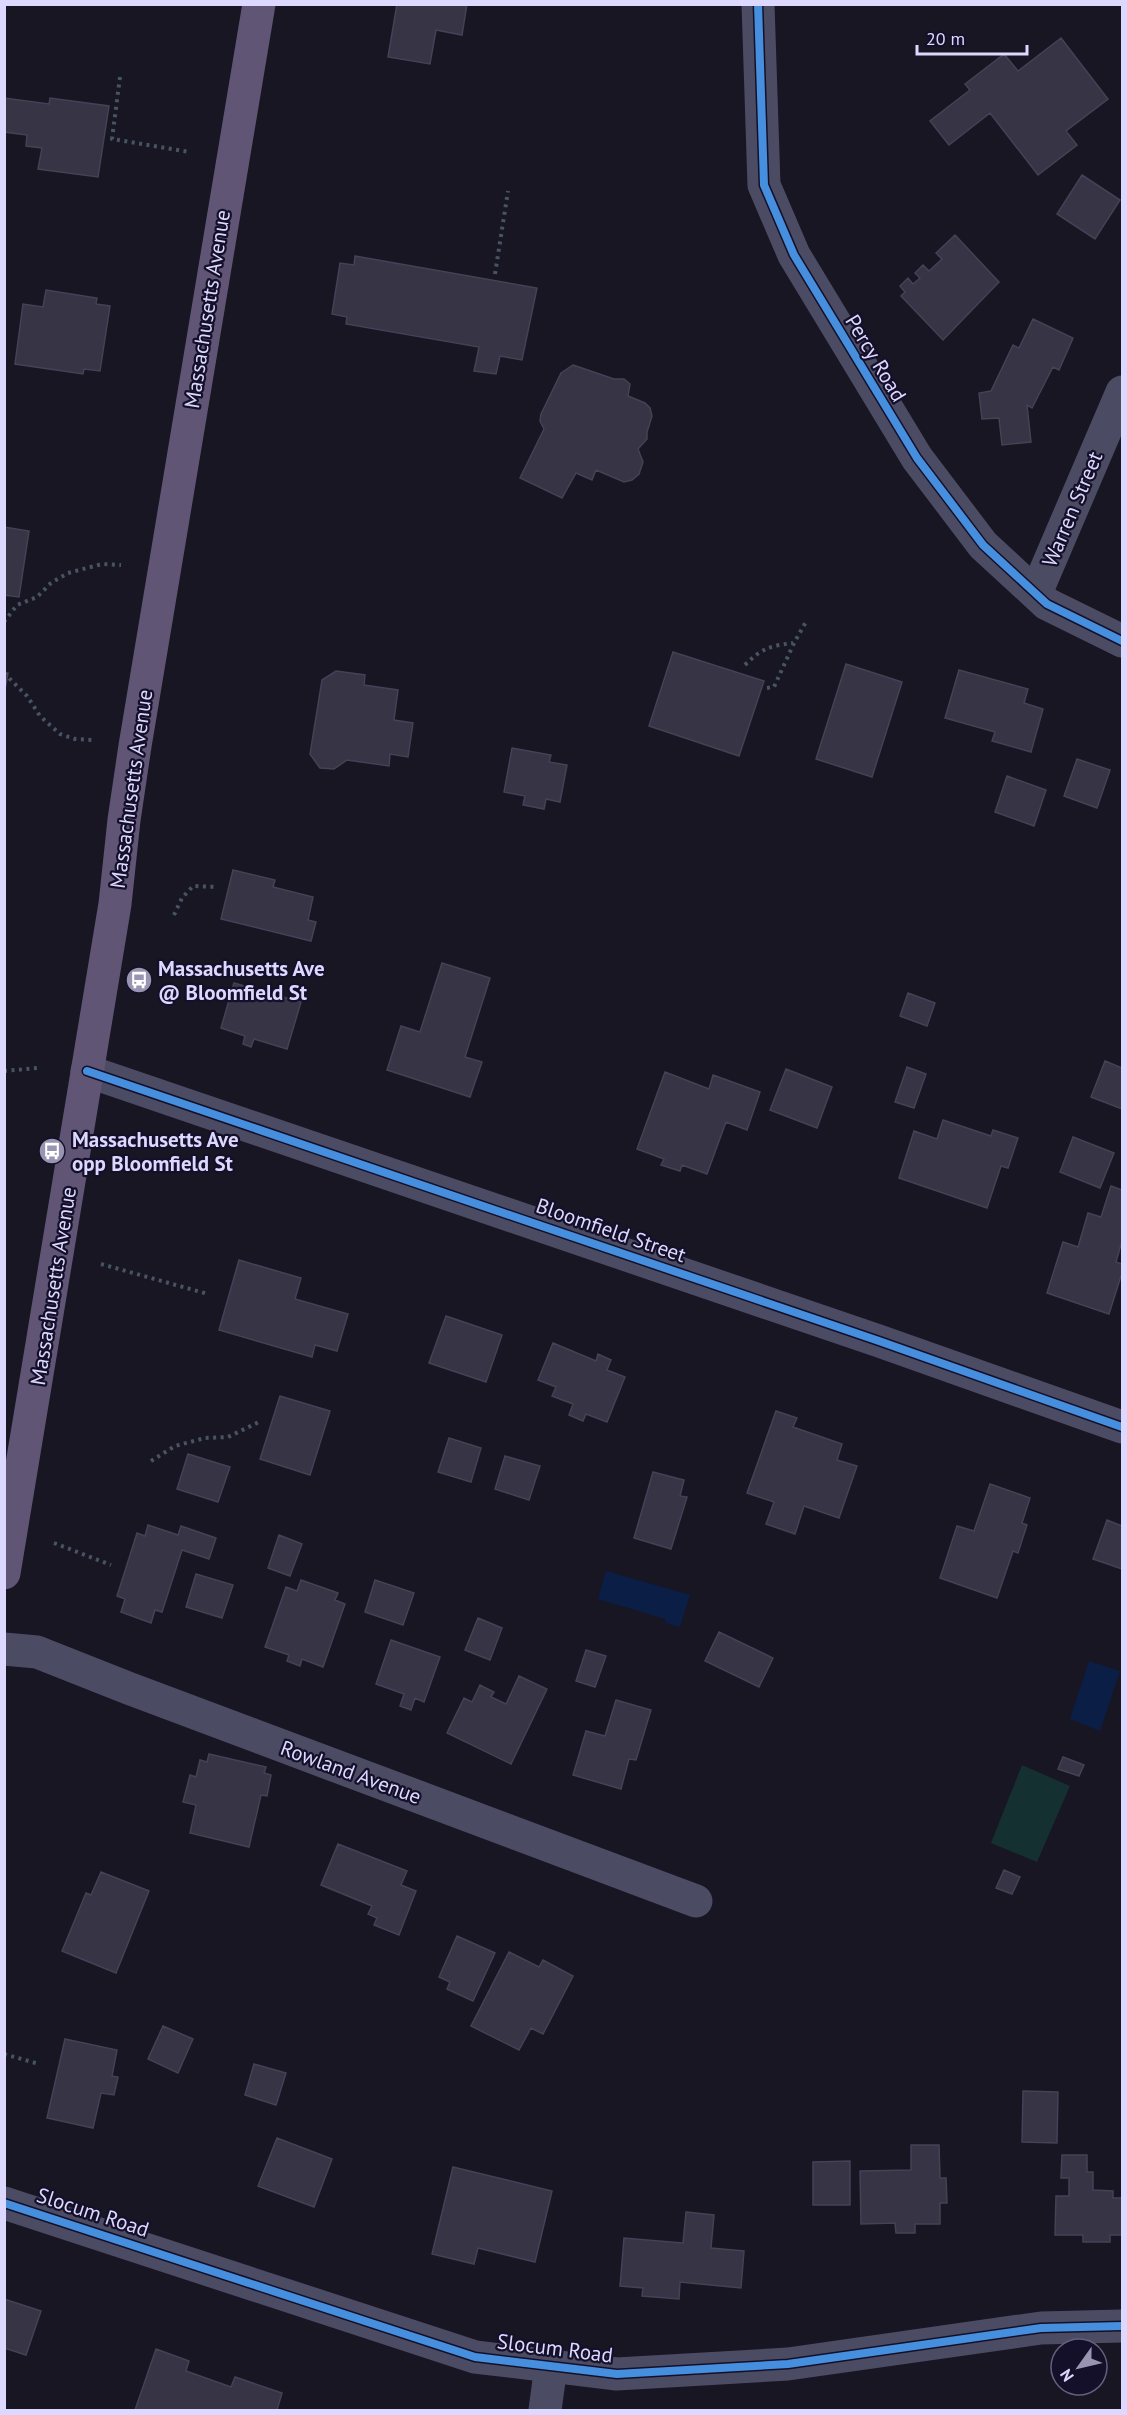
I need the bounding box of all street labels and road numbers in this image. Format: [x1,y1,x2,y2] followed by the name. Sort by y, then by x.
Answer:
[178,208,236,410] street label: Massachusetts Avenue
[839,309,913,407] street label: Percy Road
[1036,447,1108,571] street label: Warren Street
[104,688,158,890] street label: Massachusetts Avenue
[24,1185,82,1387] street label: Massachusetts Avenue
[533,1192,689,1268] street label: Bloomfield Street
[277,1734,425,1810] street label: Rowland Avenue
[33,2181,153,2243] street label: Slocum Road
[496,2328,614,2368] street label: Slocum Road

